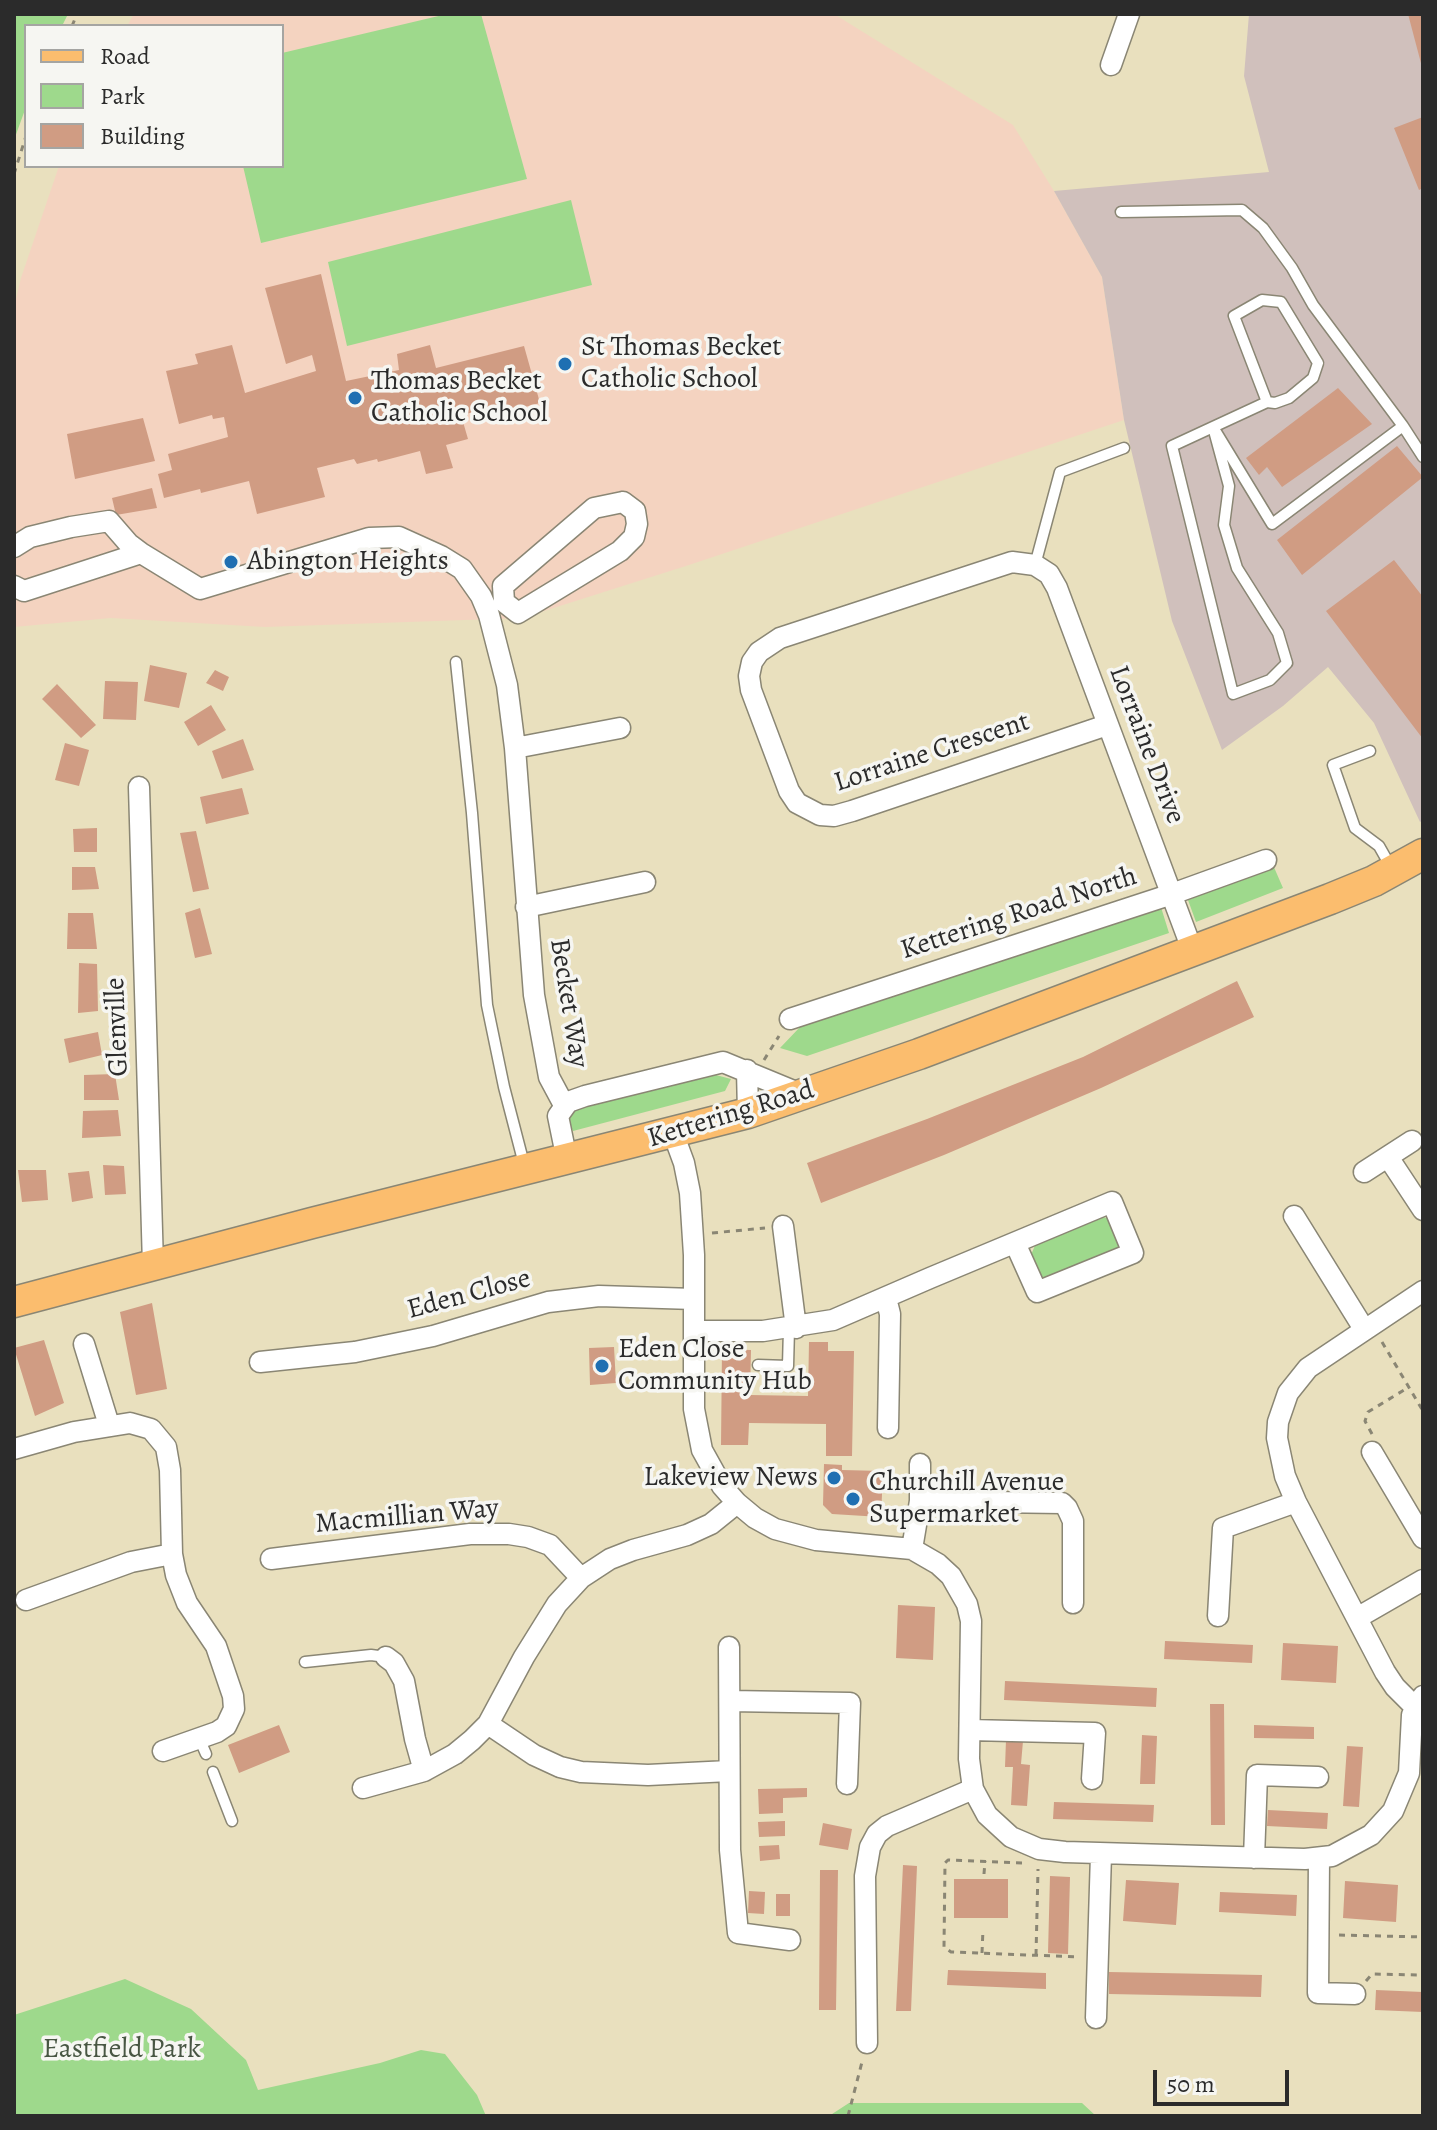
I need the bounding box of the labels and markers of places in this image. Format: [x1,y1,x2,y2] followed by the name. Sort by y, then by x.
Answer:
[581,331,781,397] place label: St Thomas Becket Catholic School
[556,355,574,373] marker: St Thomas Becket Catholic School
[371,365,548,431] place label: Thomas Becket Catholic School
[346,389,364,407] marker: Thomas Becket Catholic School
[247,545,449,579] place label: Abington Heights
[222,553,240,571] marker: Abington Heights
[618,1333,812,1399] place label: Eden Close Community Hub
[593,1357,611,1375] marker: Eden Close Community Hub
[644,1461,818,1495] place label: Lakeview News
[869,1466,1064,1532] place label: Churchill Avenue Supermarket
[825,1469,843,1487] marker: Lakeview News
[844,1490,862,1508] marker: Churchill Avenue Supermarket

